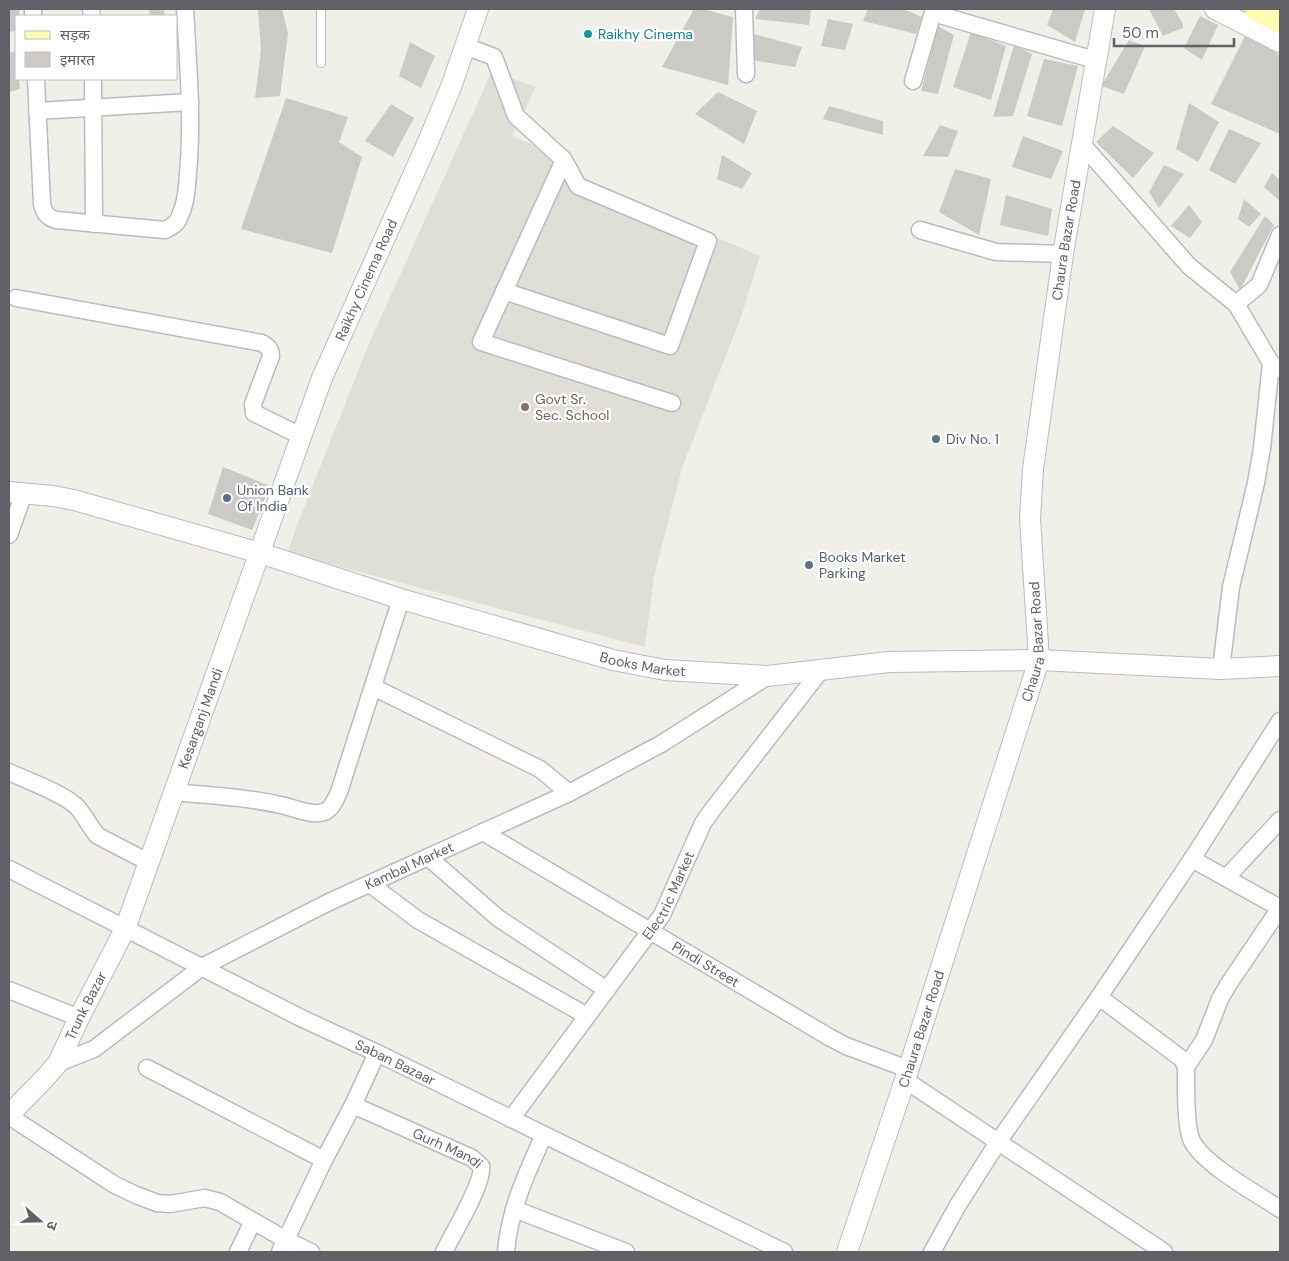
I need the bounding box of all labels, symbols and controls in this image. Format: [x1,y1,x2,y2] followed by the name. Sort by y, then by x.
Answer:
[15,15,178,80] legend
[1114,15,1234,47] scale bar
[1122,23,1159,43] text: 50 m
[60,25,90,45] text: सड़क
[598,25,693,43] place label: Raikhy Cinema
[582,28,594,40] marker: Raikhy Cinema
[60,50,95,70] text: इमारत
[1048,178,1085,302] street label: Chaura Bazar Road
[331,216,401,344] street label: Raikhy Cinema Road
[535,390,609,424] place label: Govt Sr. Sec. School
[519,401,531,413] marker: Govt Sr. Sec. School
[946,430,999,448] place label: Div No. 1
[930,433,942,445] marker: Div No. 1
[237,481,309,515] place label: Union Bank Of India
[221,492,233,504] marker: Union Bank Of India
[819,548,906,582] place label: Books Market Parking
[803,559,815,571] marker: Books Market Parking
[1017,581,1049,704] street label: Chaura Bazar Road
[598,648,686,680] street label: Books Market
[174,666,227,771] street label: Kesarganj Mandi
[362,838,456,894] street label: Kambal Market
[638,849,698,943] street label: Electric Market
[669,937,743,991] street label: Pindi Street
[61,968,110,1043] street label: Trunk Bazar
[894,968,948,1090] street label: Chaura Bazar Road
[352,1035,438,1089] street label: Saban Bazaar
[410,1124,486,1172] street label: Gurh Mandi
[15,1196,65,1246] north arrow
[42,1219,62,1233] text: उ

